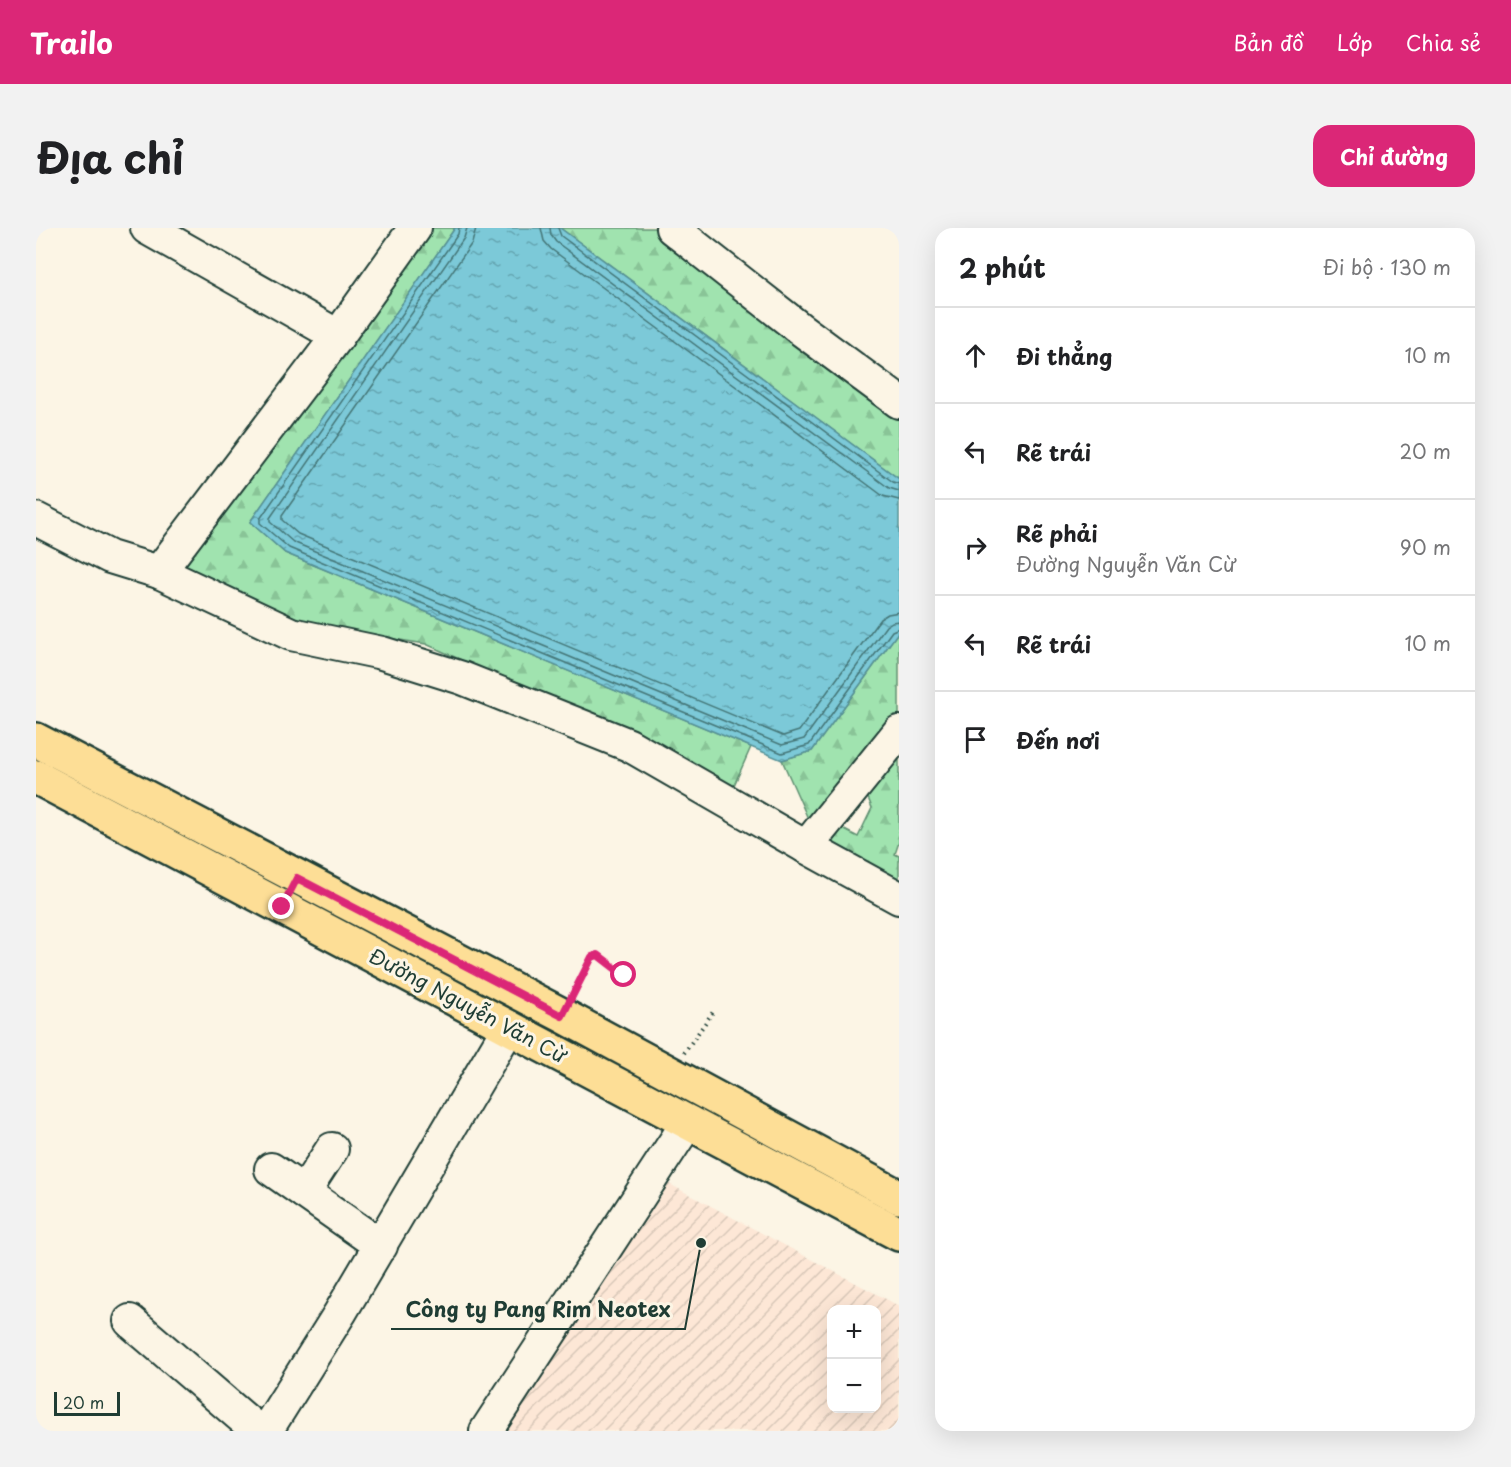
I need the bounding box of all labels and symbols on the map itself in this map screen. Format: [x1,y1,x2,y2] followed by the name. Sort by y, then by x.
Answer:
[268,893,294,919] route end
[364,940,573,1070] street label: Đường Nguyễn Văn Cừ
[610,961,636,987] route start
[391,1290,685,1329] callout: Công ty Pang Rim Neotex
[405,1292,671,1324] text: Công ty Pang Rim Neotex
[54,1389,120,1416] scale bar

